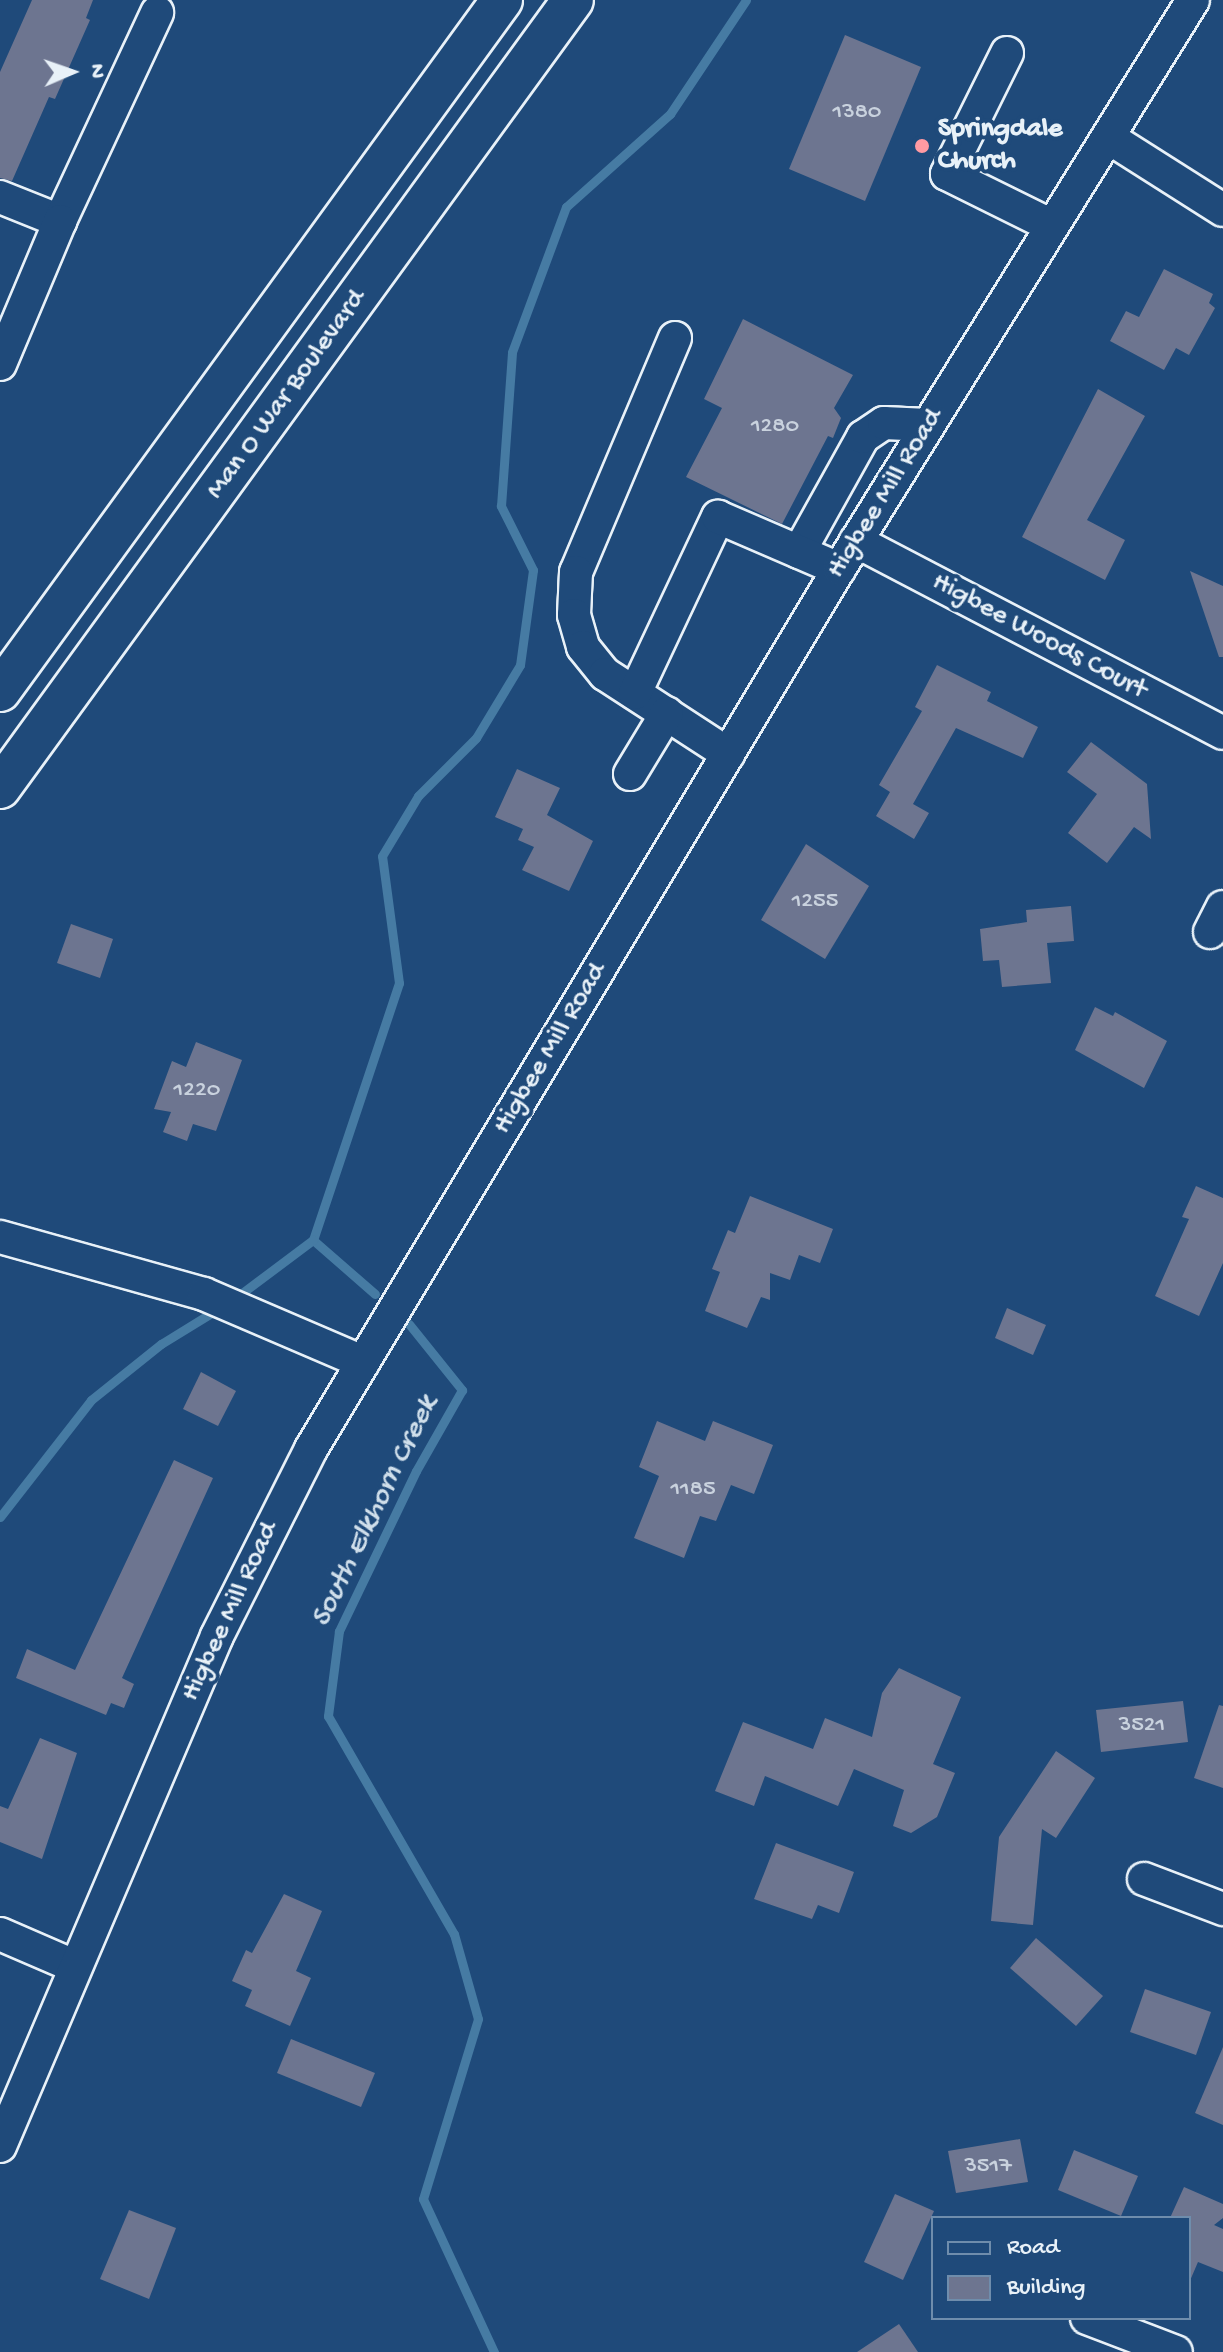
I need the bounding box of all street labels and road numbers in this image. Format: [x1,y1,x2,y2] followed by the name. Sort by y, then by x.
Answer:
[200,284,374,506] street label: Man O War Boulevard
[820,403,952,585] street label: Higbee Mill Road
[926,566,1152,708] street label: Higbee Woods Court
[487,957,615,1141] street label: Higbee Mill Road
[175,1517,287,1707] street label: Higbee Mill Road

